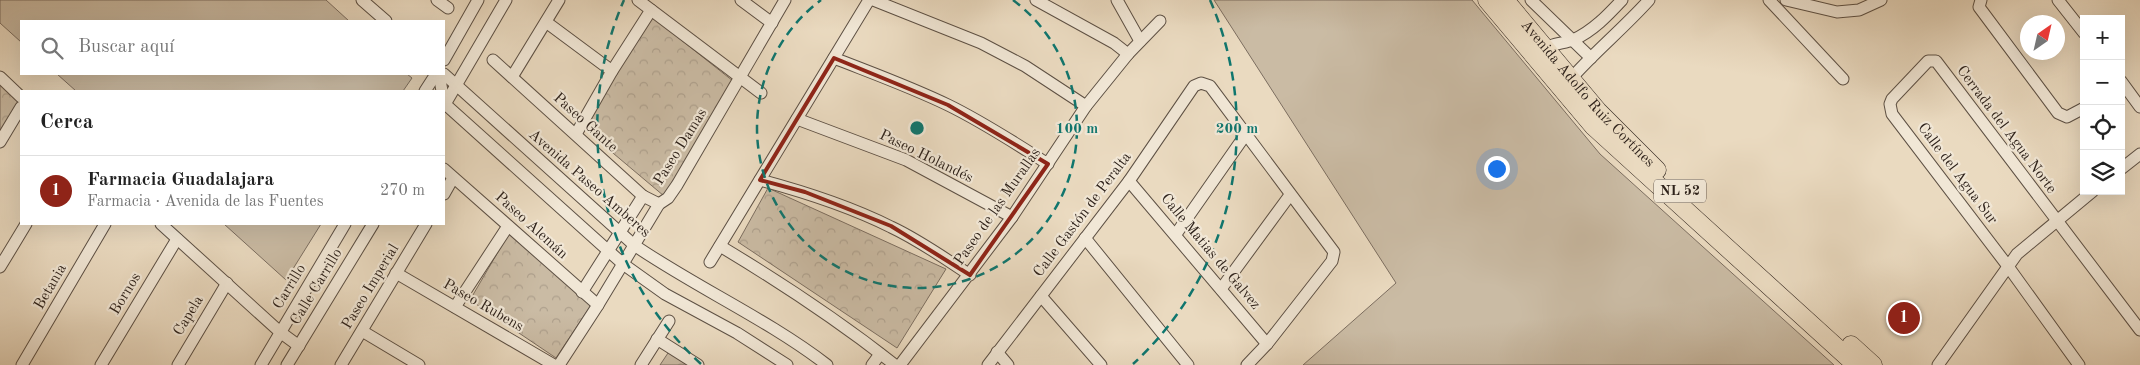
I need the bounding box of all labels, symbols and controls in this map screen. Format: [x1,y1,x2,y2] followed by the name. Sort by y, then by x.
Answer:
[2020,15,2065,60] north arrow
[2080,15,2125,195] map controls
[2080,15,2125,60] button: +
[1518,17,1657,170] street label: Avenida Adolfo Ruiz Cortínes
[20,20,445,75] search box
[38,34,66,62] icon: search
[78,38,174,57] text: Buscar aquí
[2080,60,2125,105] button: −
[1953,63,2059,197] street label: Cerrada del Agua Norte
[550,91,620,156] street label: Paseo Gante
[2080,105,2125,150] button: locate
[652,106,710,188] street label: Paseo Damas
[40,112,93,133] text: Cerca
[908,119,926,137] centre of rings
[1914,121,2000,227] street label: Calle del Agua Sur
[1056,122,1098,137] text: 100 m
[1216,122,1258,137] text: 200 m
[525,127,653,241] street label: Avenida Paseo Amberes
[877,128,975,186] street label: Paseo Holandés
[952,146,1044,268] street label: Paseo de las Murallas
[1031,149,1135,280] street label: Calle Gastón de Peralta
[2080,150,2125,195] button: layers
[1484,156,1510,182] your location
[87,171,274,190] text: Farmacia Guadalajara
[1654,180,1706,202] road number: NL 52
[51,183,61,199] text: 1
[380,183,425,199] text: 270 m
[492,190,570,262] street label: Paseo Alemán
[1157,191,1263,313] street label: Calle Matias de Galvez
[87,194,324,210] text: Farmacia · Avenida de las Fuentes
[340,242,402,332] street label: Paseo Imperial
[288,246,346,328] street label: Calle Carrillo
[32,261,70,312] street label: Betania
[271,262,309,312] street label: Carrillo
[108,270,144,318] street label: Bornos
[440,277,526,335] street label: Paseo Rubens
[171,293,207,339] street label: Capela
[1888,299,1920,337] pin: 1

